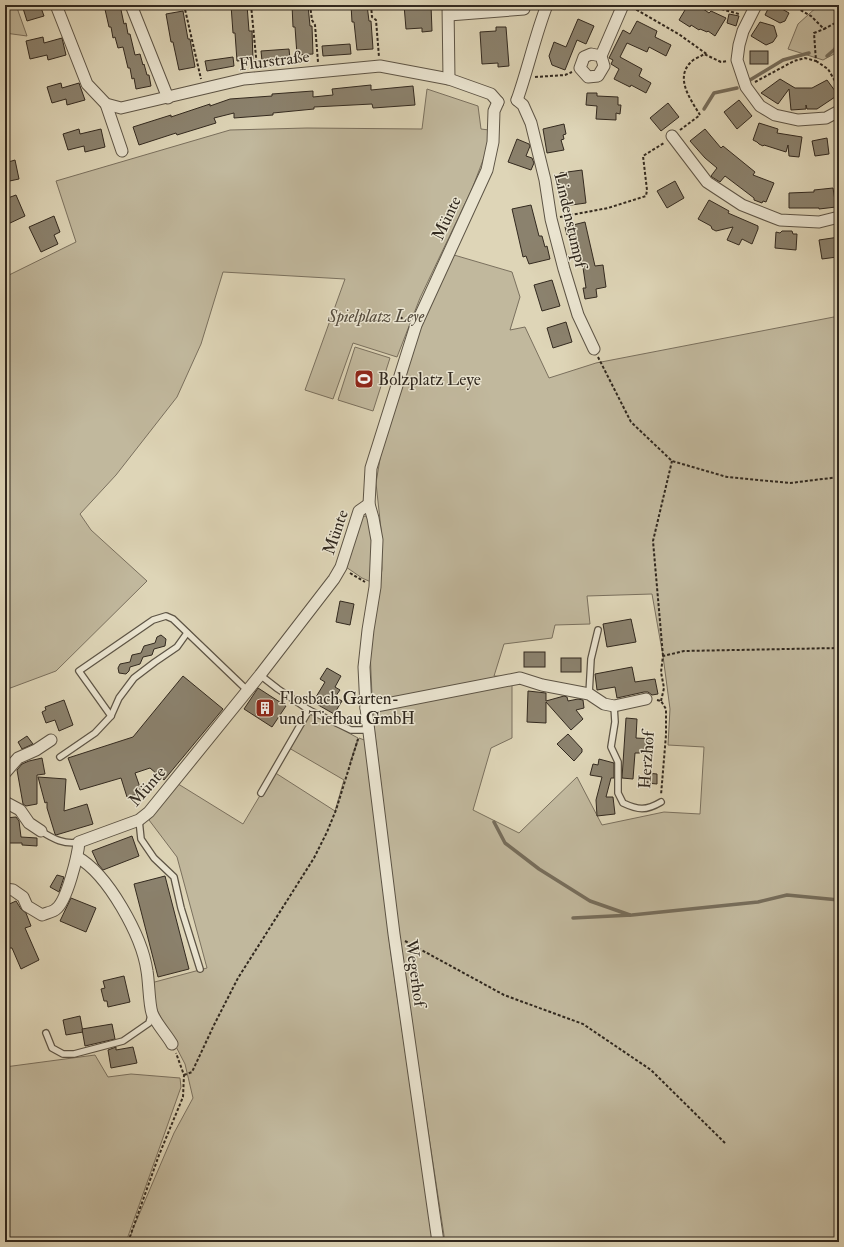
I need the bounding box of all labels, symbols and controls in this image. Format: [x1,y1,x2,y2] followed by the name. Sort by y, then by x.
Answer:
[238,46,311,75] street label: Flurstraße
[548,170,592,272] street label: Lindenstumpf
[427,193,466,244] street label: Münte
[327,306,425,327] park label: Spielplatz Leye
[353,368,375,390] sports icon: Bolzplatz Leye
[378,369,481,391] place label: Bolzplatz Leye
[318,507,353,557] street label: Münte
[279,688,415,729] place label: Flosbach Garten- und Tiefbau GmbH
[254,697,276,719] building icon: Flosbach Garten- und Tiefbau GmbH
[634,728,659,790] street label: Herzhof
[124,762,170,811] street label: Münte
[400,937,431,1010] street label: Wegerhof

